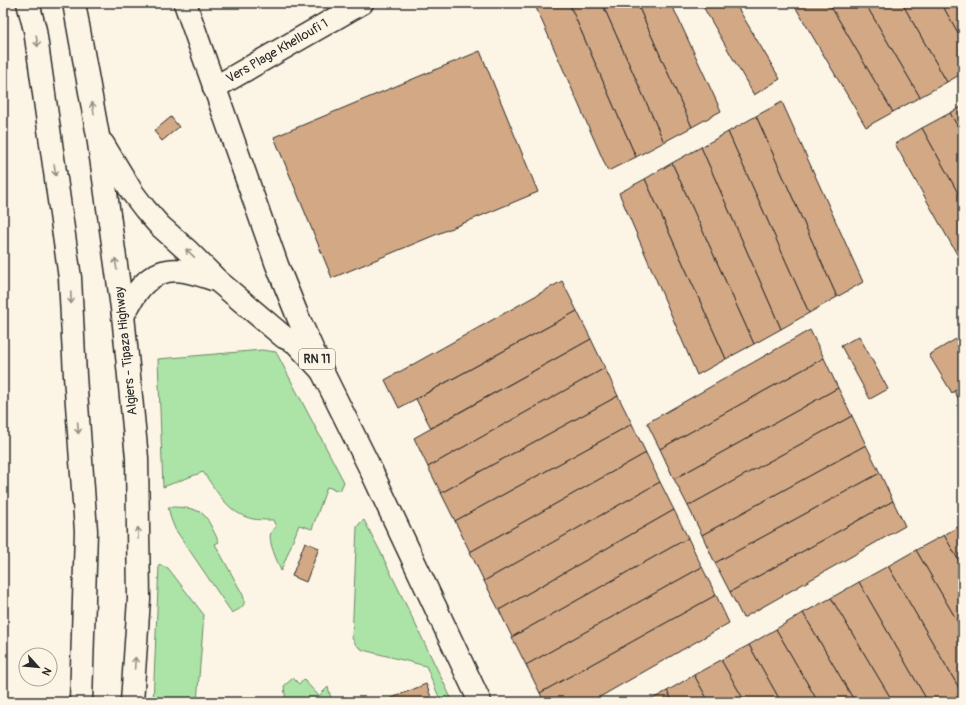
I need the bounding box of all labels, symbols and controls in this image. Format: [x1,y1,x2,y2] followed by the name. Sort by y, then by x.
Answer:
[223,15,331,87] street label: Vers Plage Khelloufi 1
[33,34,41,47] one-way arrow
[89,102,97,115] one-way arrow
[51,163,59,176] one-way arrow
[185,248,195,258] one-way arrow
[112,258,120,271] one-way arrow
[111,285,141,416] street label: Algiers - Tipaza Highway
[68,291,75,304] one-way arrow
[299,349,335,369] road number: RN 11
[75,421,82,434] one-way arrow
[134,527,142,540] one-way arrow
[18,647,58,687] north arrow
[131,657,139,670] one-way arrow
[39,665,54,678] text: N

